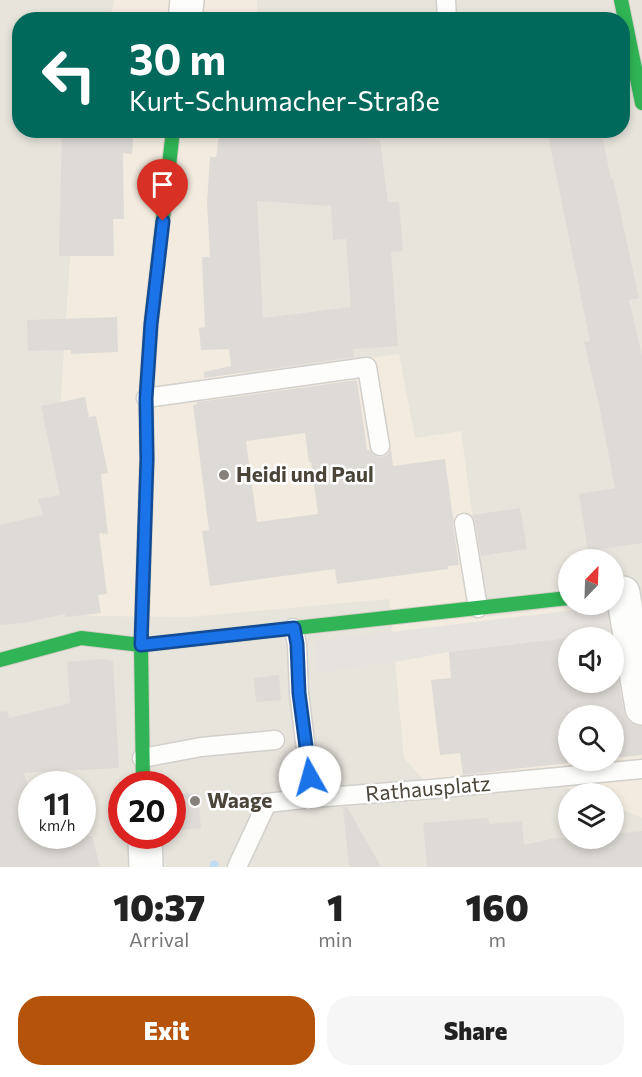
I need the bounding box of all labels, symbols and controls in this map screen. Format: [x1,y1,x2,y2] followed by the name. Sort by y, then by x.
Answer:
[129,32,226,84] text: 30 m
[30,36,108,114] icon: left
[129,84,440,117] text: Kurt-Schumacher-Straße
[137,159,188,221] pin
[146,168,179,201] icon: arrive
[236,461,374,486] place label: Heidi und Paul
[217,468,231,482] marker: Heidi und Paul
[558,549,624,615] north arrow
[558,549,624,849] map controls
[558,627,624,693] button: sound
[558,705,624,771] button: search
[278,745,342,809] position arrow
[364,770,492,805] street label: Rathausplatz
[108,771,186,849] speed limit sign: 20
[558,783,624,849] button: layers
[43,784,71,821] text: 11
[207,787,272,812] place label: Waage
[188,794,202,808] marker: Waage
[39,816,75,834] text: km/h
[113,884,205,928] text: 10:37
[327,884,344,928] text: 1
[465,884,529,928] text: 160
[129,927,189,951] text: Arrival
[318,927,352,951] text: min
[488,927,506,951] text: m
[18,996,315,1065] button: Exit
[327,996,624,1065] button: Share

